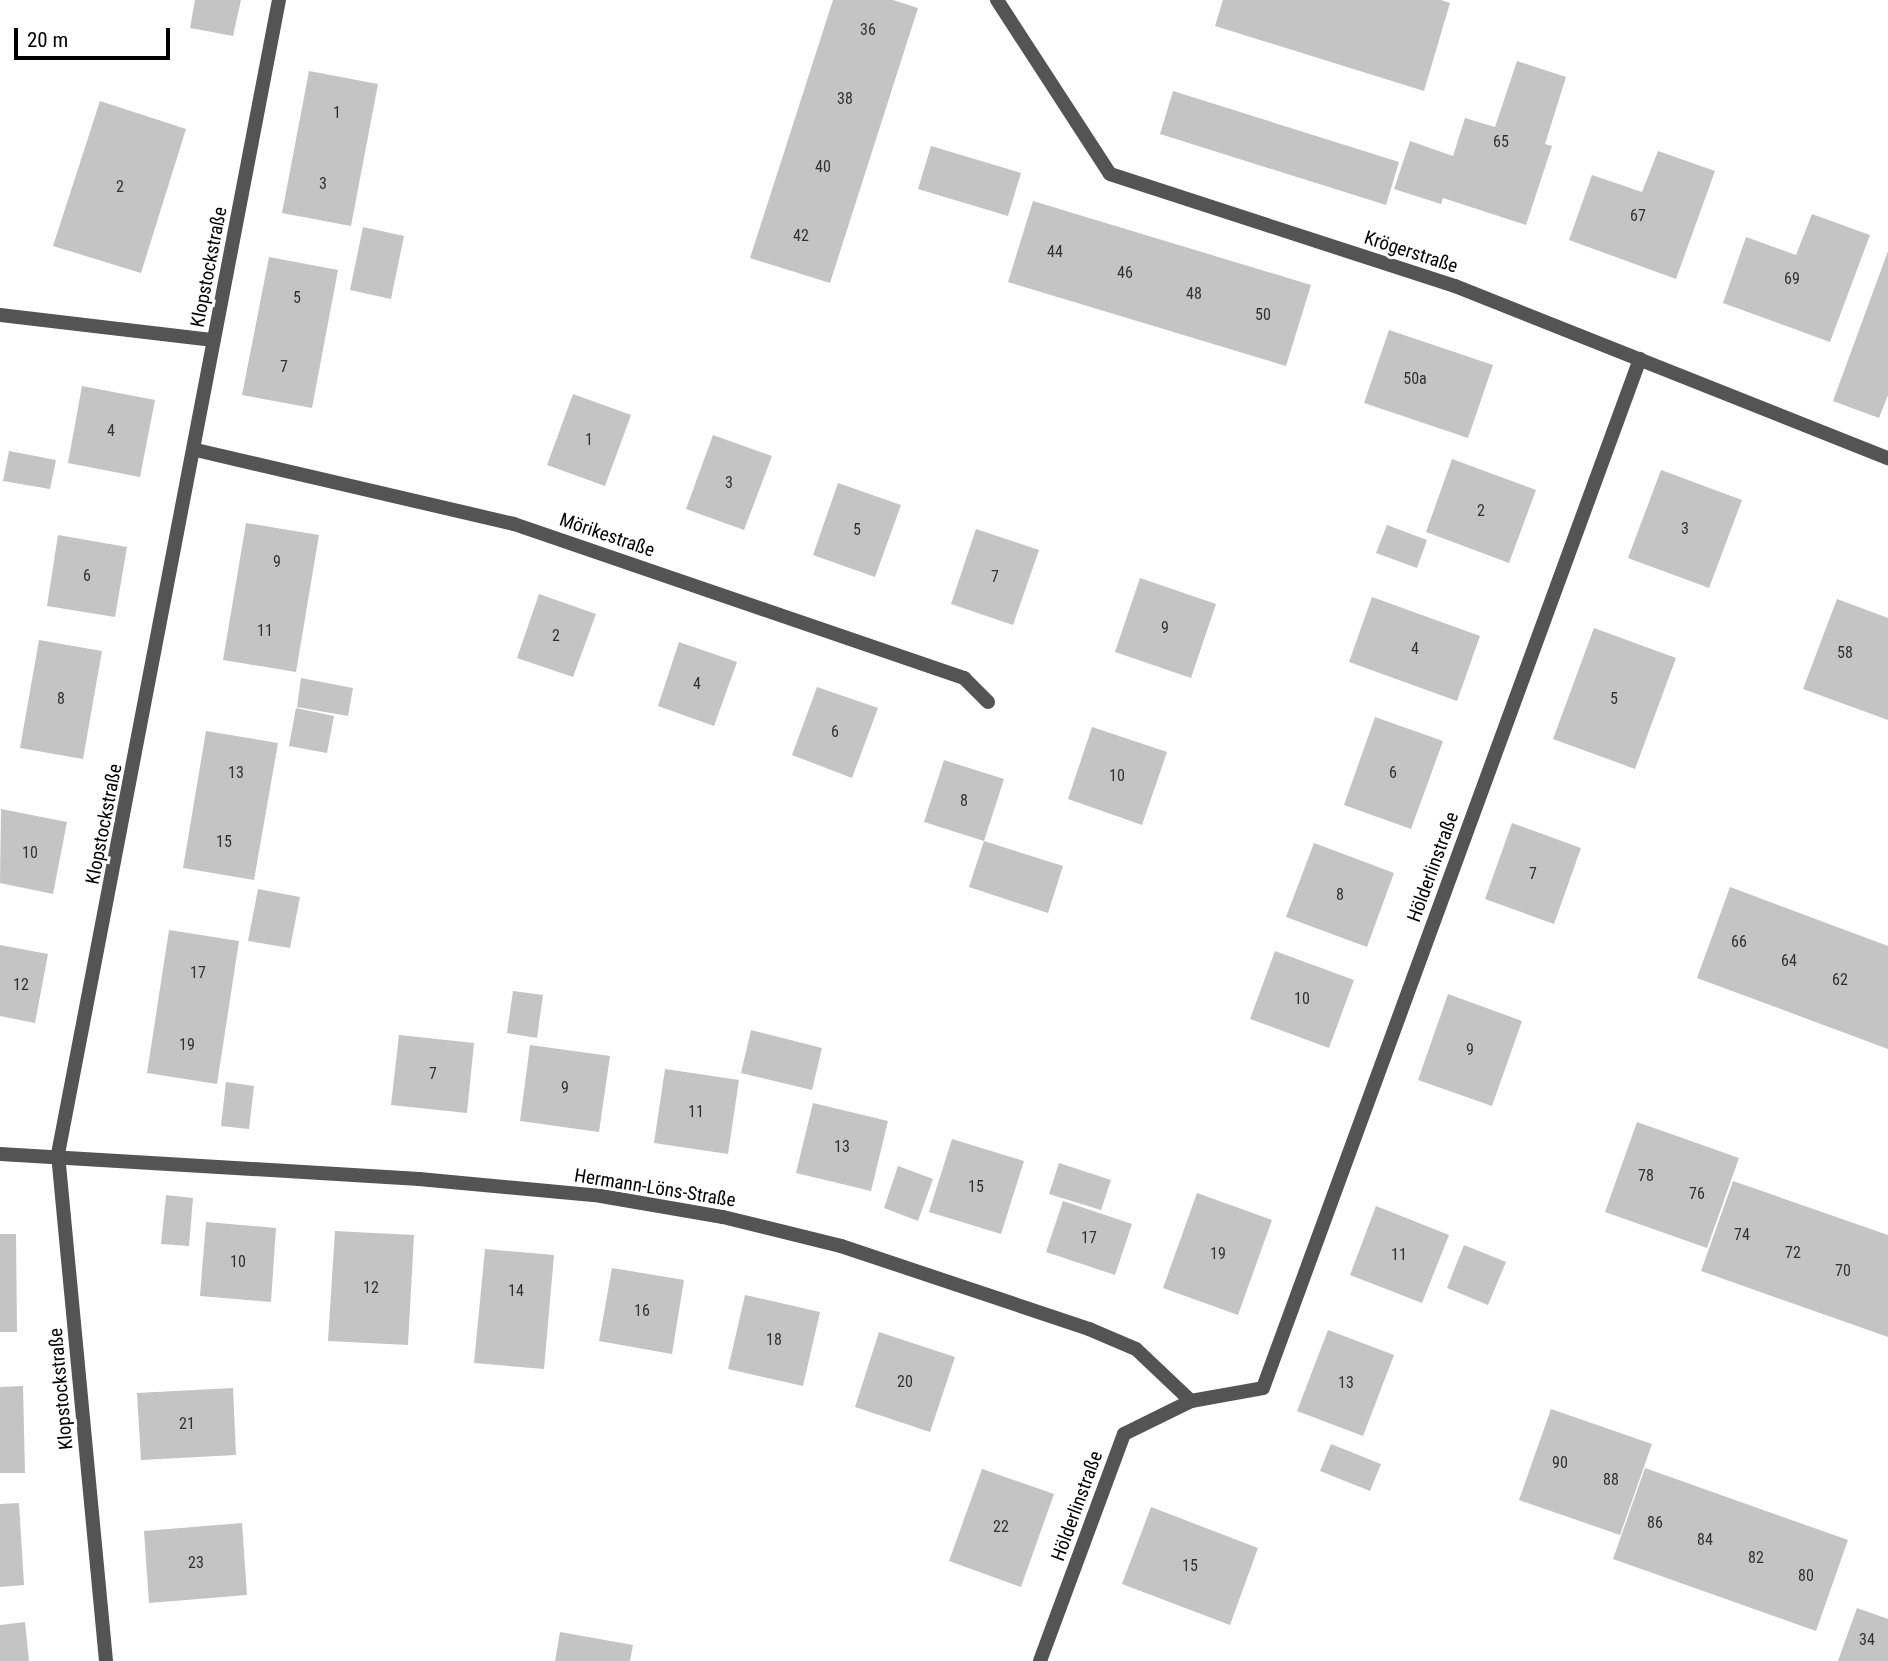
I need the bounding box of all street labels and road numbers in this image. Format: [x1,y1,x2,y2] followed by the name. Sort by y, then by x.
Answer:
[186,205,232,329] street label: Klopstockstraße
[1361,226,1461,278] street label: Krögerstraße
[557,508,657,562] street label: Mörikestraße
[81,762,127,886] street label: Klopstockstraße
[1403,809,1463,925] street label: Hölderlinstraße
[573,1164,737,1212] street label: Hermann-Löns-Straße
[44,1327,78,1451] street label: Klopstockstraße
[1047,1448,1107,1564] street label: Hölderlinstraße

